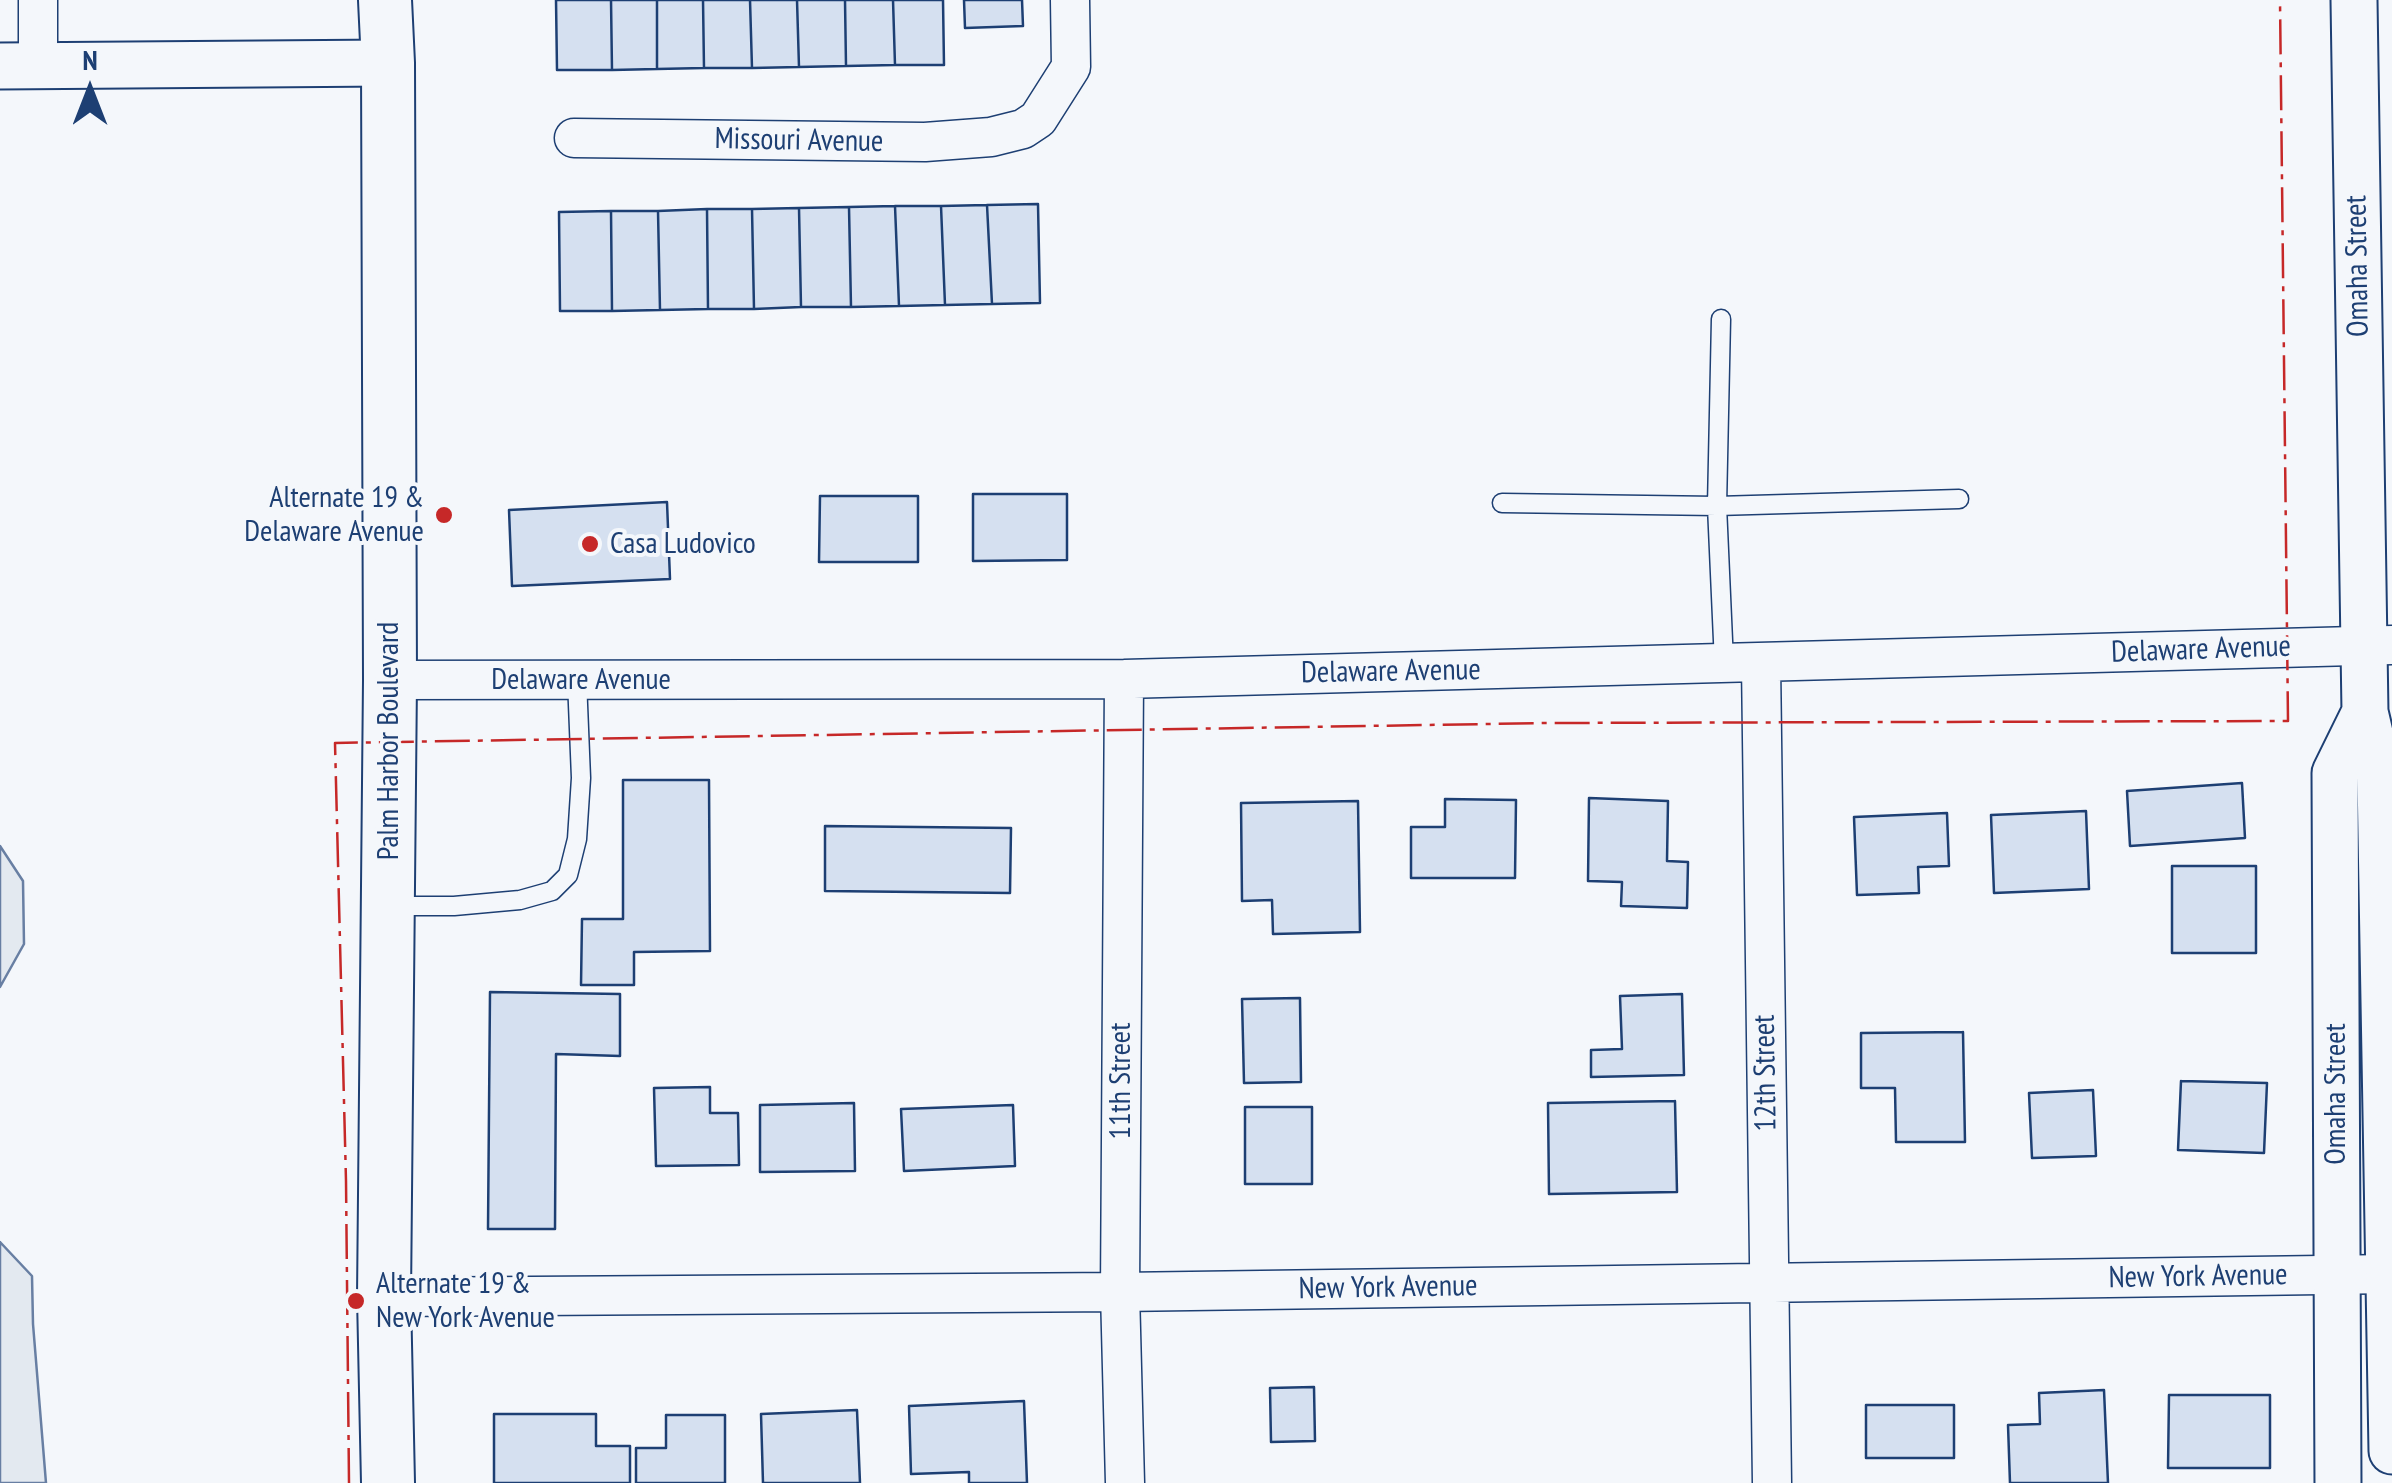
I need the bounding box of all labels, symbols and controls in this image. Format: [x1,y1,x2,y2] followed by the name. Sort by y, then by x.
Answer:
[40,40,140,140] north arrow
[82,41,98,78] text: N
[714,122,884,160] street label: Missouri Avenue
[2339,195,2377,337] street label: Omaha Street
[244,480,424,550] place label: Alternate 19 & Delaware Avenue
[433,504,455,526] marker: Alternate 19 & Delaware Avenue
[610,526,756,562] place label: Casa Ludovico
[579,533,601,555] marker: Casa Ludovico
[371,622,407,860] street label: Palm Harbor Boulevard
[2111,629,2291,671] street label: Delaware Avenue
[1301,652,1481,692] street label: Delaware Avenue
[491,662,671,698] street label: Delaware Avenue
[1747,1014,1785,1132] street label: 12th Street
[1103,1023,1139,1139] street label: 11th Street
[2318,1023,2354,1165] street label: Omaha Street
[2108,1257,2288,1297] street label: New York Avenue
[376,1266,555,1336] place label: Alternate 19 & New York Avenue
[1298,1268,1478,1308] street label: New York Avenue
[345,1290,367,1312] marker: Alternate 19 & New York Avenue

